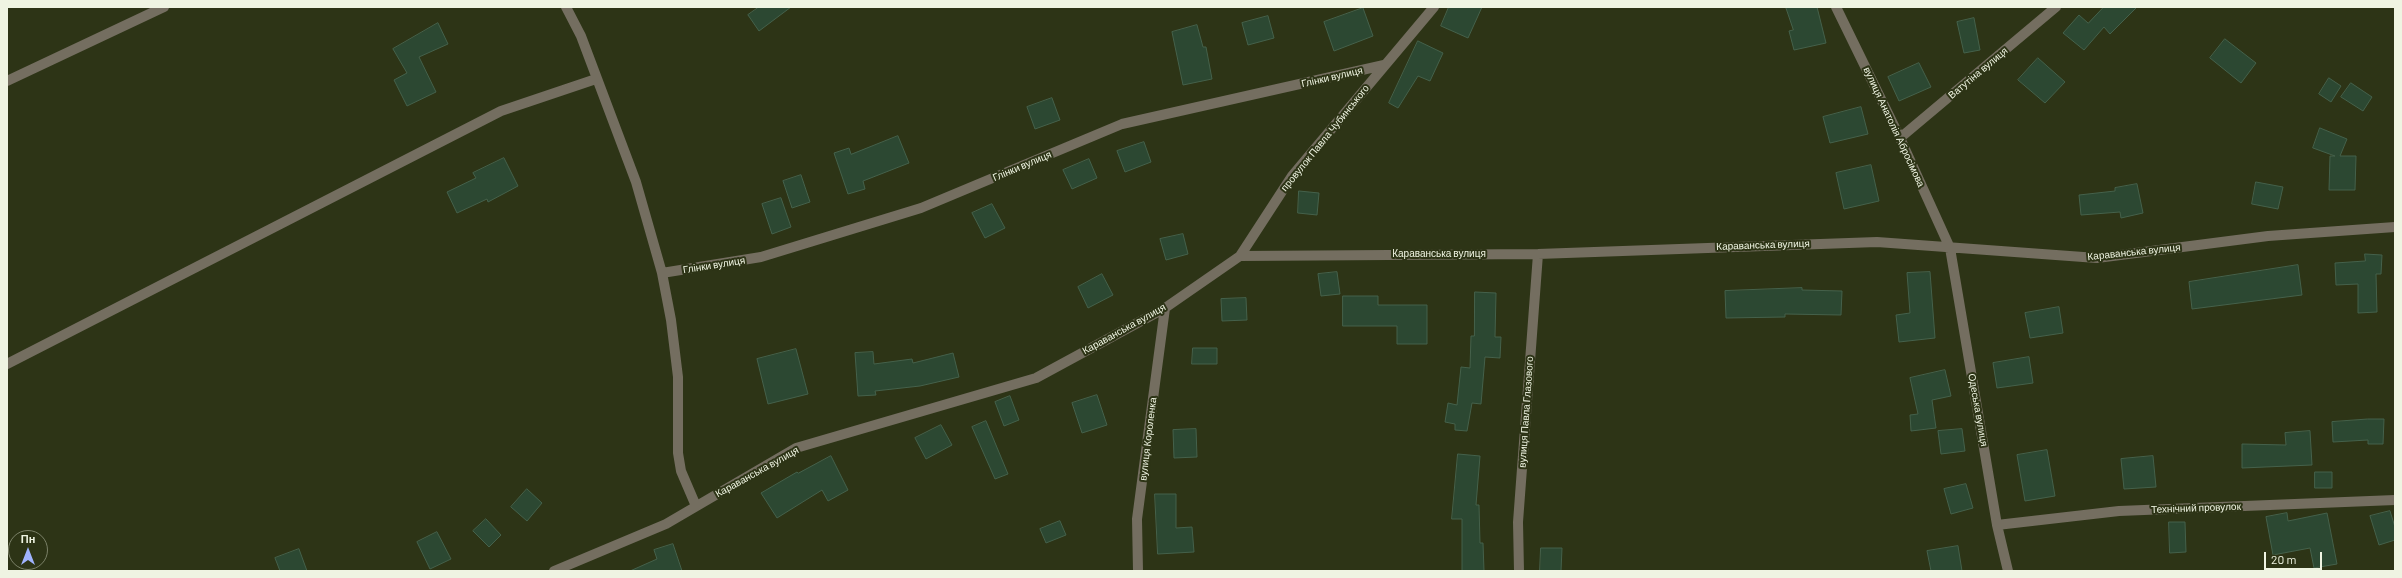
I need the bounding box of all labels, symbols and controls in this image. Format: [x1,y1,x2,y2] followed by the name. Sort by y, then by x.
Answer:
[1946,45,2010,101] street label: Ватутіна вулиця
[1300,64,1364,90] street label: Глінки вулиця
[1861,65,1927,189] street label: вулиця Анатолія Абросімова
[1278,82,1372,194] street label: провулок Павла Чубинського
[991,148,1053,184] street label: Глінки вулиця
[1716,237,1810,253] street label: Караванська вулиця
[2087,241,2181,263] street label: Караванська вулиця
[1392,248,1486,260] street label: Караванська вулиця
[682,254,746,276] street label: Глінки вулиця
[1080,301,1168,357] street label: Караванська вулиця
[1516,356,1536,468] street label: вулиця Павла Глазового
[1966,373,1990,447] street label: Одеська вулиця
[1137,397,1159,481] street label: вулиця Короленка
[713,444,801,500] street label: Караванська вулиця
[2151,500,2241,516] street label: Технічний провулок
[8,530,48,570] north arrow
[21,532,35,545] text: Пн
[2266,544,2324,570] scale bar
[2271,552,2297,566] text: 20 m

